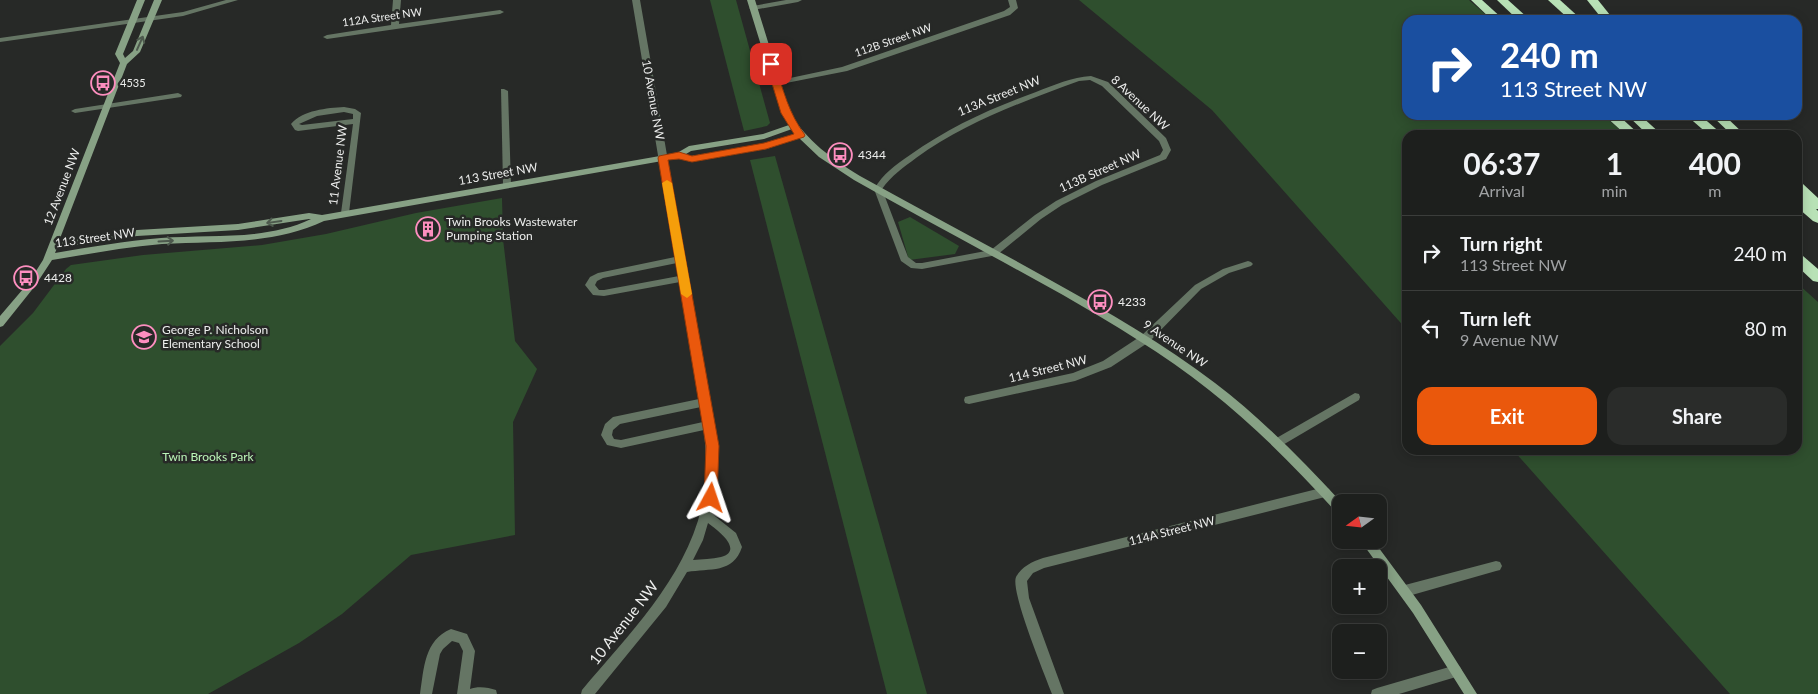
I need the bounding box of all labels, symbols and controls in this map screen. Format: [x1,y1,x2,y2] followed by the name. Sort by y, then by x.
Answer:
[341,4,423,29] street label: 112A Street NW
[853,20,934,59] street label: 112B Street NW
[1500,33,1599,75] text: 240 m
[1417,35,1482,100] icon: right
[135,36,145,51] one-way arrow
[750,43,792,85] pin
[757,50,785,78] icon: arrive
[639,59,668,142] street label: 10 Avenue NW
[90,70,116,96] bus stop icon: 4535
[955,72,1043,119] street label: 113A Street NW
[1108,72,1173,134] street label: 8 Avenue NW
[1500,75,1647,102] text: 113 Street NW
[120,76,146,89] place label: 4535
[325,123,350,206] street label: 11 Avenue NW
[827,142,853,168] bus stop icon: 4344
[1463,145,1540,181] text: 06:37
[1606,145,1623,181] text: 1
[1689,145,1741,181] text: 400
[40,146,83,227] street label: 12 Avenue NW
[1057,146,1144,195] street label: 113B Street NW
[858,147,886,162] place label: 4344
[457,159,539,188] street label: 113 Street NW
[1479,181,1525,200] text: Arrival
[1602,181,1628,200] text: min
[1708,181,1721,200] text: m
[446,214,578,243] place label: Twin Brooks Wastewater Pumping Station
[415,216,441,242] building icon: Twin Brooks Wastewater Pumping Station
[266,217,282,227] one-way arrow
[54,224,136,251] street label: 113 Street NW
[1460,232,1542,255] text: Turn right
[158,237,174,246] one-way arrow
[1417,239,1445,267] icon: right
[1733,242,1787,265] text: 240 m
[1460,255,1567,274] text: 113 Street NW
[13,265,39,291] bus stop icon: 4428
[44,270,72,285] place label: 4428
[1087,289,1113,315] bus stop icon: 4233
[1118,294,1146,309] place label: 4233
[1460,307,1531,330] text: Turn left
[1417,314,1445,342] icon: left
[1140,317,1211,371] street label: 9 Avenue NW
[1744,317,1787,340] text: 80 m
[162,322,268,351] place label: George P. Nicholson Elementary School
[131,324,157,350] school or university icon: George P. Nicholson Elementary School
[1460,330,1559,349] text: 9 Avenue NW
[1007,351,1089,385] street label: 114 Street NW
[1417,387,1597,445] button: Exit
[1607,387,1787,445] button: Share
[162,449,255,464] park label: Twin Brooks Park
[684,471,736,523] position arrow
[1332,494,1388,549] north arrow
[1332,494,1387,679] map controls
[1127,512,1217,548] street label: 114A Street NW
[1332,559,1387,614] button: +
[585,577,662,668] street label: 10 Avenue NW
[1332,624,1387,679] button: −

